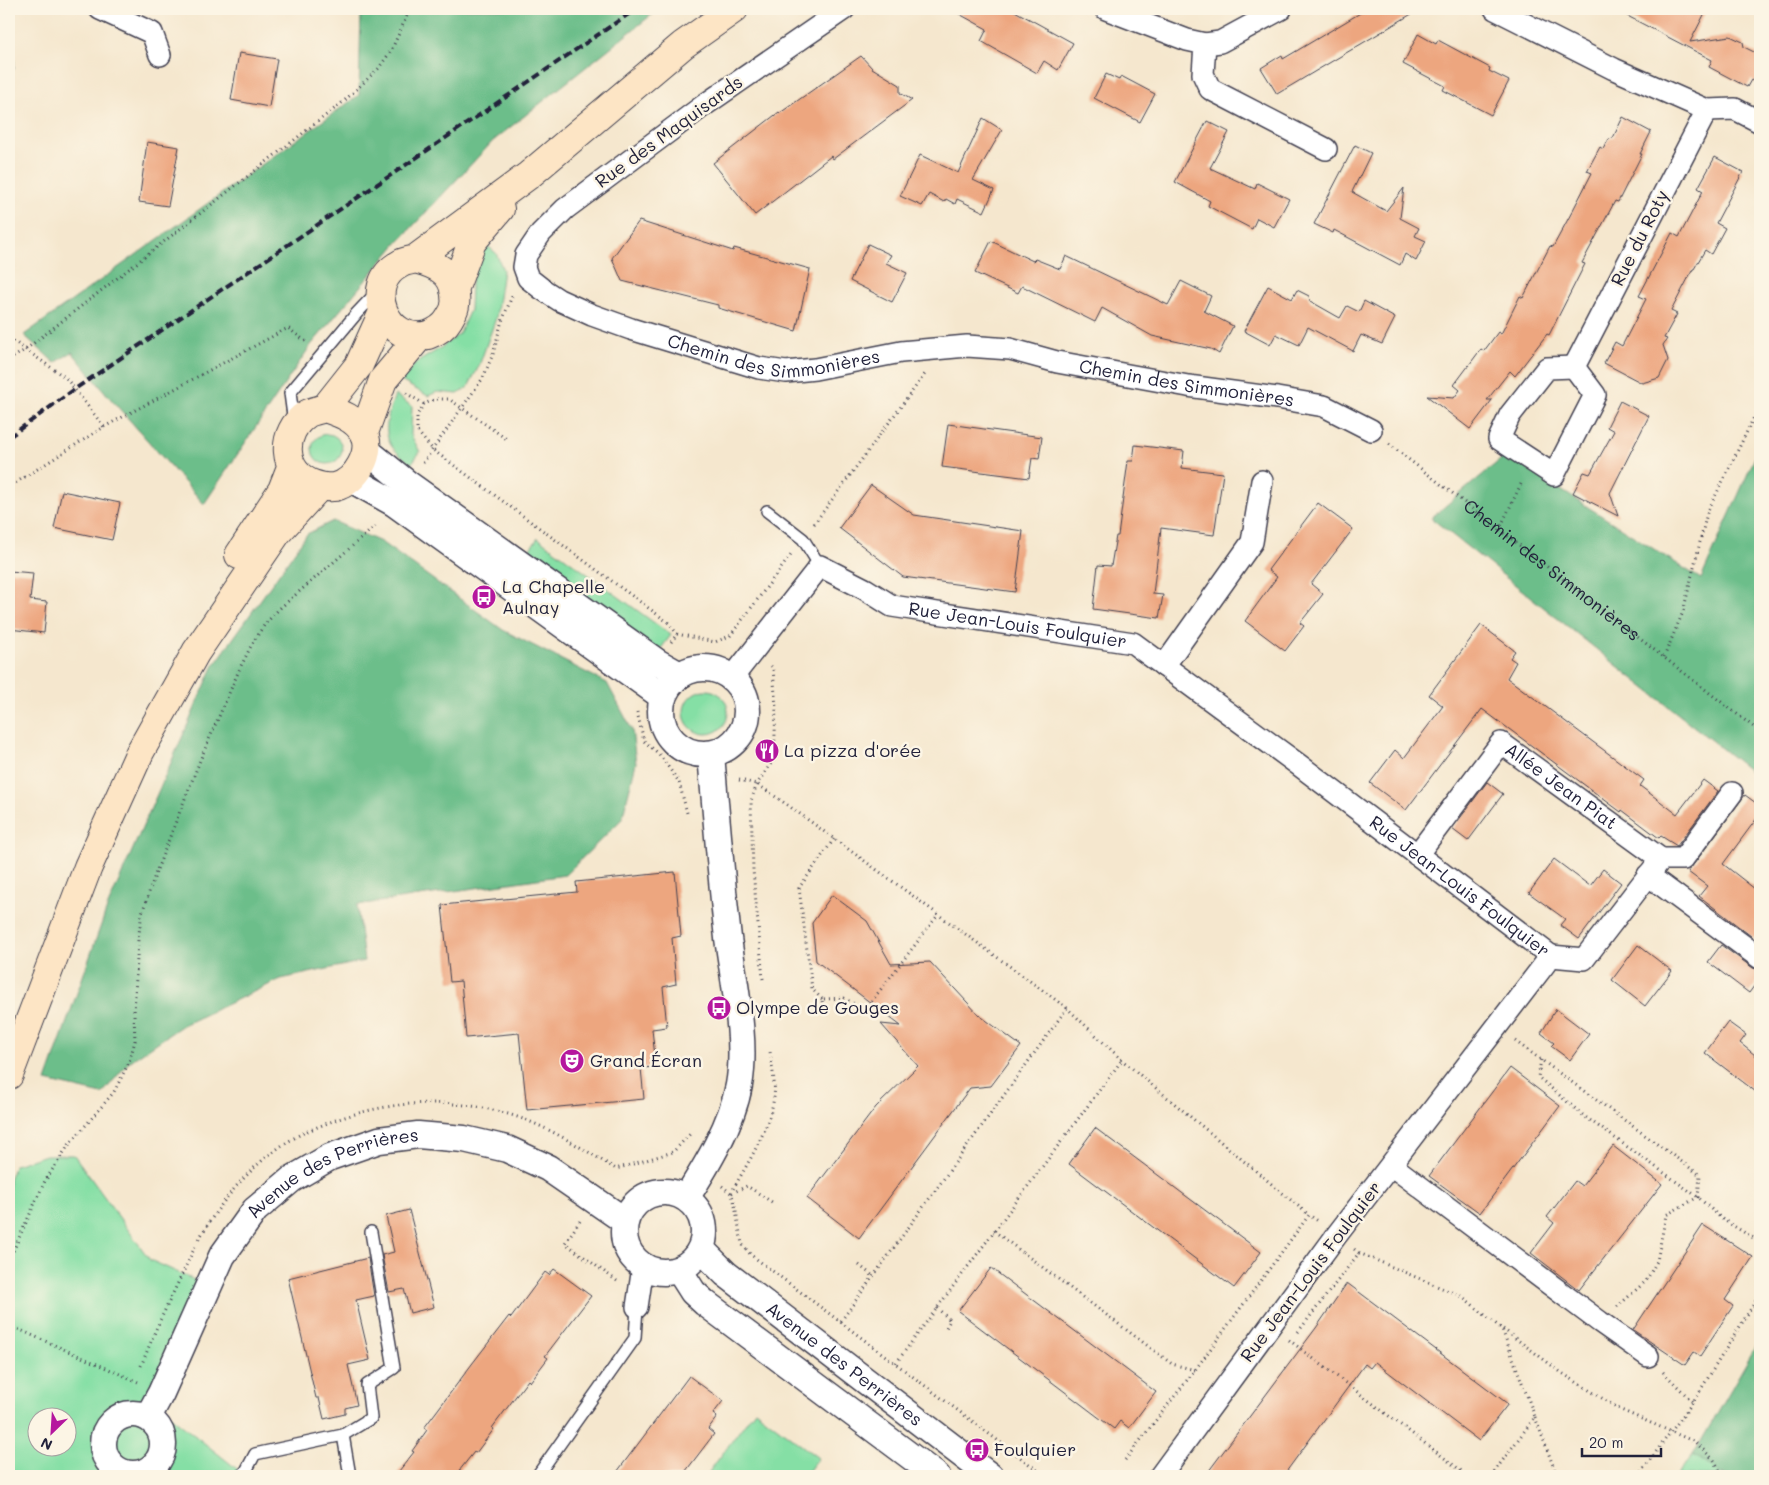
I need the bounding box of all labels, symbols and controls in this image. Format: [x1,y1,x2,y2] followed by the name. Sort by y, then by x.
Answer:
[590,69,747,193] street label: Rue des Maquisards
[1605,185,1674,290] street label: Rue du Roty
[665,328,882,383] street label: Chemin des Simmonières
[1077,353,1296,412] street label: Chemin des Simmonières
[1459,493,1646,646] street label: Chemin des Simmonières
[502,574,605,619] place label: La Chapelle Aulnay
[471,584,497,610] bus stop icon: La Chapelle Aulnay
[907,596,1129,653] street label: Rue Jean-Louis Foulquier
[1501,737,1622,834] street label: Allée Jean Piat
[754,738,780,764] restaurant icon: La pizza d'orée
[784,738,921,762] place label: La pizza d'orée
[1365,810,1555,962] street label: Rue Jean-Louis Foulquier
[706,995,732,1021] bus stop icon: Olympe de Gouges
[736,995,899,1019] place label: Olympe de Gouges
[559,1048,585,1074] theatre icon: Grand Écran
[590,1048,702,1072] place label: Grand Écran
[240,1122,420,1222] street label: Avenue des Perrières
[1234,1176,1386,1367] street label: Rue Jean-Louis Foulquier
[761,1296,928,1431] street label: Avenue des Perrières
[28,1408,78,1458] north arrow
[1582,1425,1660,1457] scale bar
[1589,1432,1623,1452] text: 20 m
[37,1433,55,1455] text: N
[964,1437,990,1463] bus stop icon: Foulquier
[994,1437,1076,1461] place label: Foulquier

